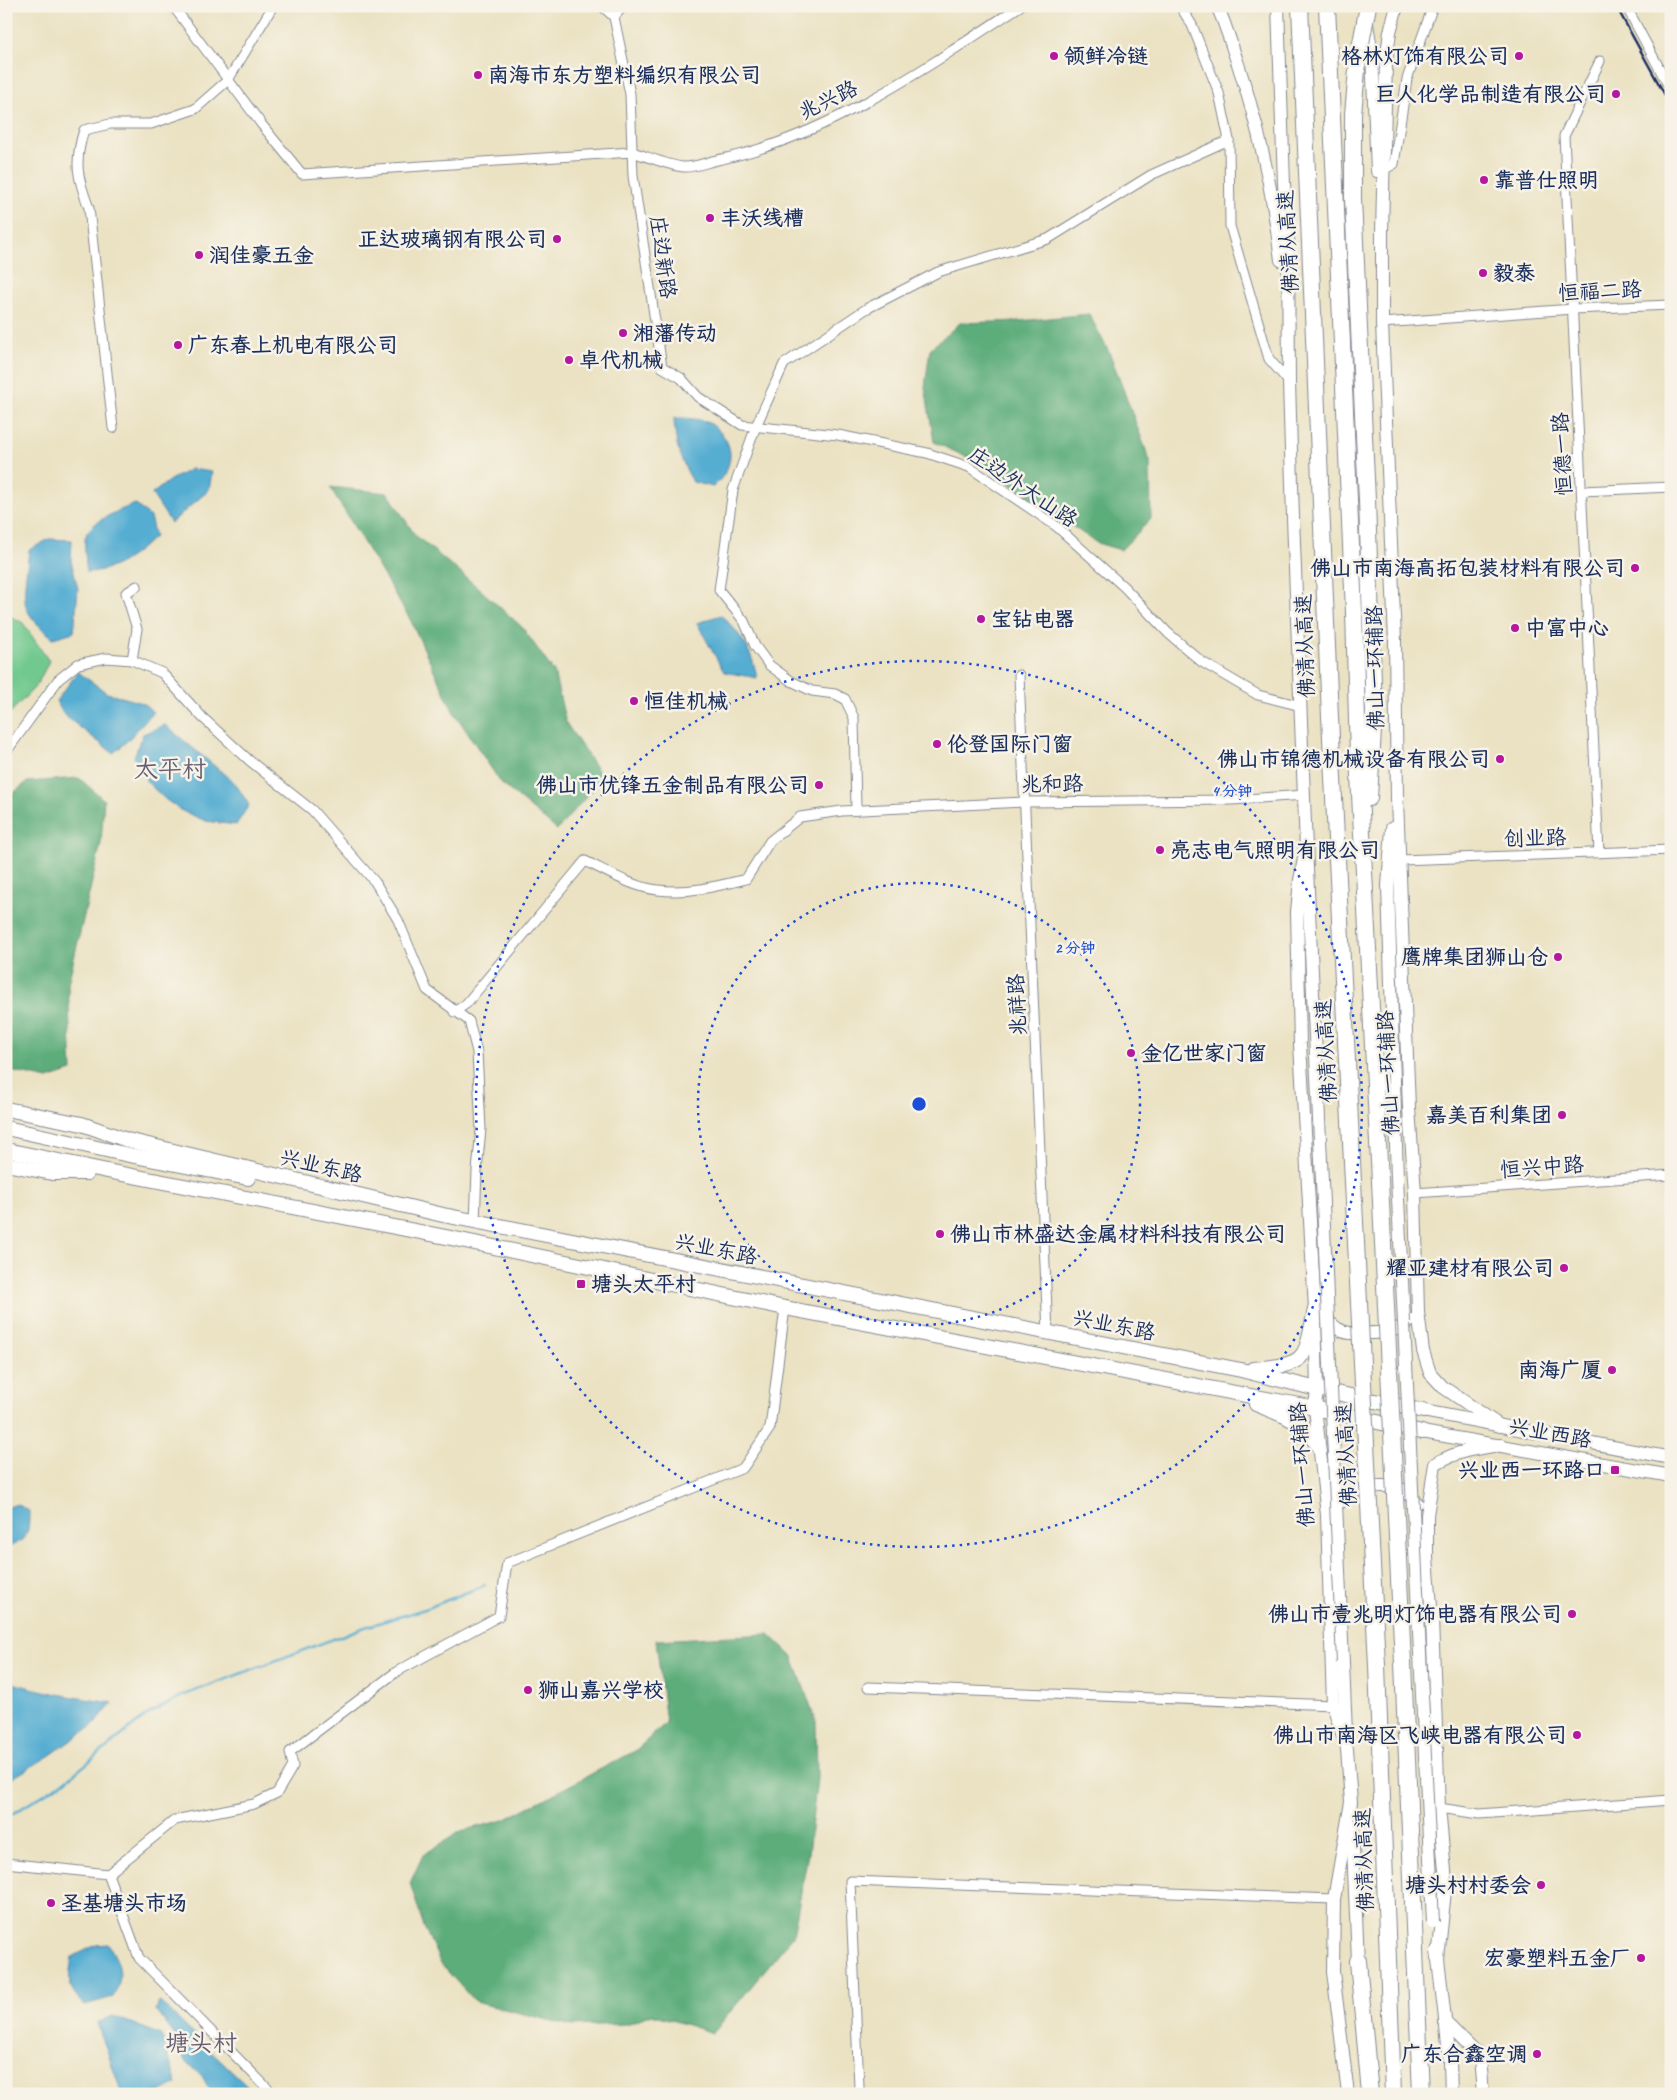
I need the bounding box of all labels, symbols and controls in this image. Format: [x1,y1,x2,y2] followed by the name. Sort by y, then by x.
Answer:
[1064,43,1148,69] place label: 领鲜冷链
[1341,43,1509,69] place label: 格林灯饰有限公司
[1048,50,1060,62] marker: 领鲜冷链
[1513,50,1525,62] marker: 格林灯饰有限公司
[488,62,761,88] place label: 南海市东方塑料编织有限公司
[472,69,484,81] marker: 南海市东方塑料编织有限公司
[794,75,862,125] street label: 兆兴路
[1375,81,1606,107] place label: 巨人化学品制造有限公司
[1610,88,1622,100] marker: 巨人化学品制造有限公司
[1494,167,1599,193] place label: 靠普仕照明
[1478,174,1490,186] marker: 靠普仕照明
[1272,189,1304,295] street label: 佛清从高速
[720,205,804,231] place label: 丰沃线槽
[704,212,716,224] marker: 丰沃线槽
[644,214,682,300] street label: 庄边新路
[358,226,547,252] place label: 正达玻璃钢有限公司
[551,233,563,245] marker: 正达玻璃钢有限公司
[209,242,314,268] place label: 润佳豪五金
[193,249,205,261] marker: 润佳豪五金
[1493,260,1535,286] place label: 毅泰
[1477,267,1489,279] marker: 毅泰
[1557,276,1643,306] street label: 恒福二路
[633,320,717,346] place label: 湘藩传动
[617,327,629,339] marker: 湘藩传动
[188,332,398,358] place label: 广东春上机电有限公司
[172,339,184,351] marker: 广东春上机电有限公司
[579,347,663,373] place label: 卓代机械
[563,354,575,366] marker: 卓代机械
[1547,411,1577,497] street label: 恒德一路
[964,441,1082,533] street label: 庄边外大山路
[1310,555,1625,581] place label: 佛山市南海高拓包装材料有限公司
[1629,562,1641,574] marker: 佛山市南海高拓包装材料有限公司
[1290,593,1320,699] street label: 佛清从高速
[1361,605,1389,731] street label: 佛山一环辅路
[991,606,1075,632] place label: 宝钻电器
[975,613,987,625] marker: 宝钻电器
[1525,615,1609,641] place label: 中富中心
[1509,622,1521,634] marker: 中富中心
[644,688,728,714] place label: 恒佳机械
[628,695,640,707] marker: 恒佳机械
[947,731,1073,757] place label: 伦登国际门窗
[931,738,943,750] marker: 伦登国际门窗
[1217,746,1490,772] place label: 佛山市锦德机械设备有限公司
[1494,753,1506,765] marker: 佛山市锦德机械设备有限公司
[134,754,206,784] district label: 太平村
[1020,770,1084,798] street label: 兆和路
[536,772,809,798] place label: 佛山市优锋五金制品有限公司
[813,779,825,791] marker: 佛山市优锋五金制品有限公司
[1212,782,1252,801] text: 4 分钟
[1503,824,1567,852] street label: 创业路
[1170,837,1380,863] place label: 亮志电气照明有限公司
[1154,844,1166,856] marker: 亮志电气照明有限公司
[1055,939,1095,958] text: 2 分钟
[1401,944,1548,970] place label: 鹰牌集团狮山仓
[1552,951,1564,963] marker: 鹰牌集团狮山仓
[1002,973,1032,1037] street label: 兆祥路
[1310,998,1342,1104] street label: 佛清从高速
[1372,1009,1404,1137] street label: 佛山一环辅路
[1141,1040,1267,1066] place label: 金亿世家门窗
[1125,1047,1137,1059] marker: 金亿世家门窗
[910,1095,928,1113] centre of rings
[1426,1102,1552,1128] place label: 嘉美百利集团
[1556,1109,1568,1121] marker: 嘉美百利集团
[277,1144,365,1188] street label: 兴业东路
[1499,1151,1585,1183] street label: 恒兴中路
[950,1221,1286,1247] place label: 佛山市林盛达金属材料科技有限公司
[672,1228,760,1270] street label: 兴业东路
[934,1228,946,1240] marker: 佛山市林盛达金属材料科技有限公司
[1386,1255,1554,1281] place label: 耀亚建材有限公司
[1558,1262,1570,1274] marker: 耀亚建材有限公司
[591,1271,696,1297] place label: 塘头太平村
[575,1278,587,1290] marker: 塘头太平村
[1070,1304,1158,1346] street label: 兴业东路
[1518,1357,1602,1383] place label: 南海广厦
[1606,1364,1618,1376] marker: 南海广厦
[1285,1401,1319,1529] street label: 佛山一环辅路
[1330,1402,1362,1508] street label: 佛清从高速
[1506,1413,1594,1453] street label: 兴业西路
[1458,1457,1605,1483] place label: 兴业西一环路口
[1609,1464,1621,1476] marker: 兴业西一环路口
[1268,1601,1562,1627] place label: 佛山市壹兆明灯饰电器有限公司
[1566,1608,1578,1620] marker: 佛山市壹兆明灯饰电器有限公司
[538,1677,664,1703] place label: 狮山嘉兴学校
[522,1684,534,1696] marker: 狮山嘉兴学校
[1273,1722,1567,1748] place label: 佛山市南海区飞峡电器有限公司
[1571,1729,1583,1741] marker: 佛山市南海区飞峡电器有限公司
[1349,1807,1379,1913] street label: 佛清从高速
[1405,1872,1531,1898] place label: 塘头村村委会
[1535,1879,1547,1891] marker: 塘头村村委会
[61,1890,187,1916] place label: 圣基塘头市场
[45,1897,57,1909] marker: 圣基塘头市场
[1484,1945,1631,1971] place label: 宏豪塑料五金厂
[1635,1952,1647,1964] marker: 宏豪塑料五金厂
[165,2028,237,2058] district label: 塘头村
[1401,2041,1527,2067] place label: 广东合鑫空调
[1531,2048,1543,2060] marker: 广东合鑫空调

